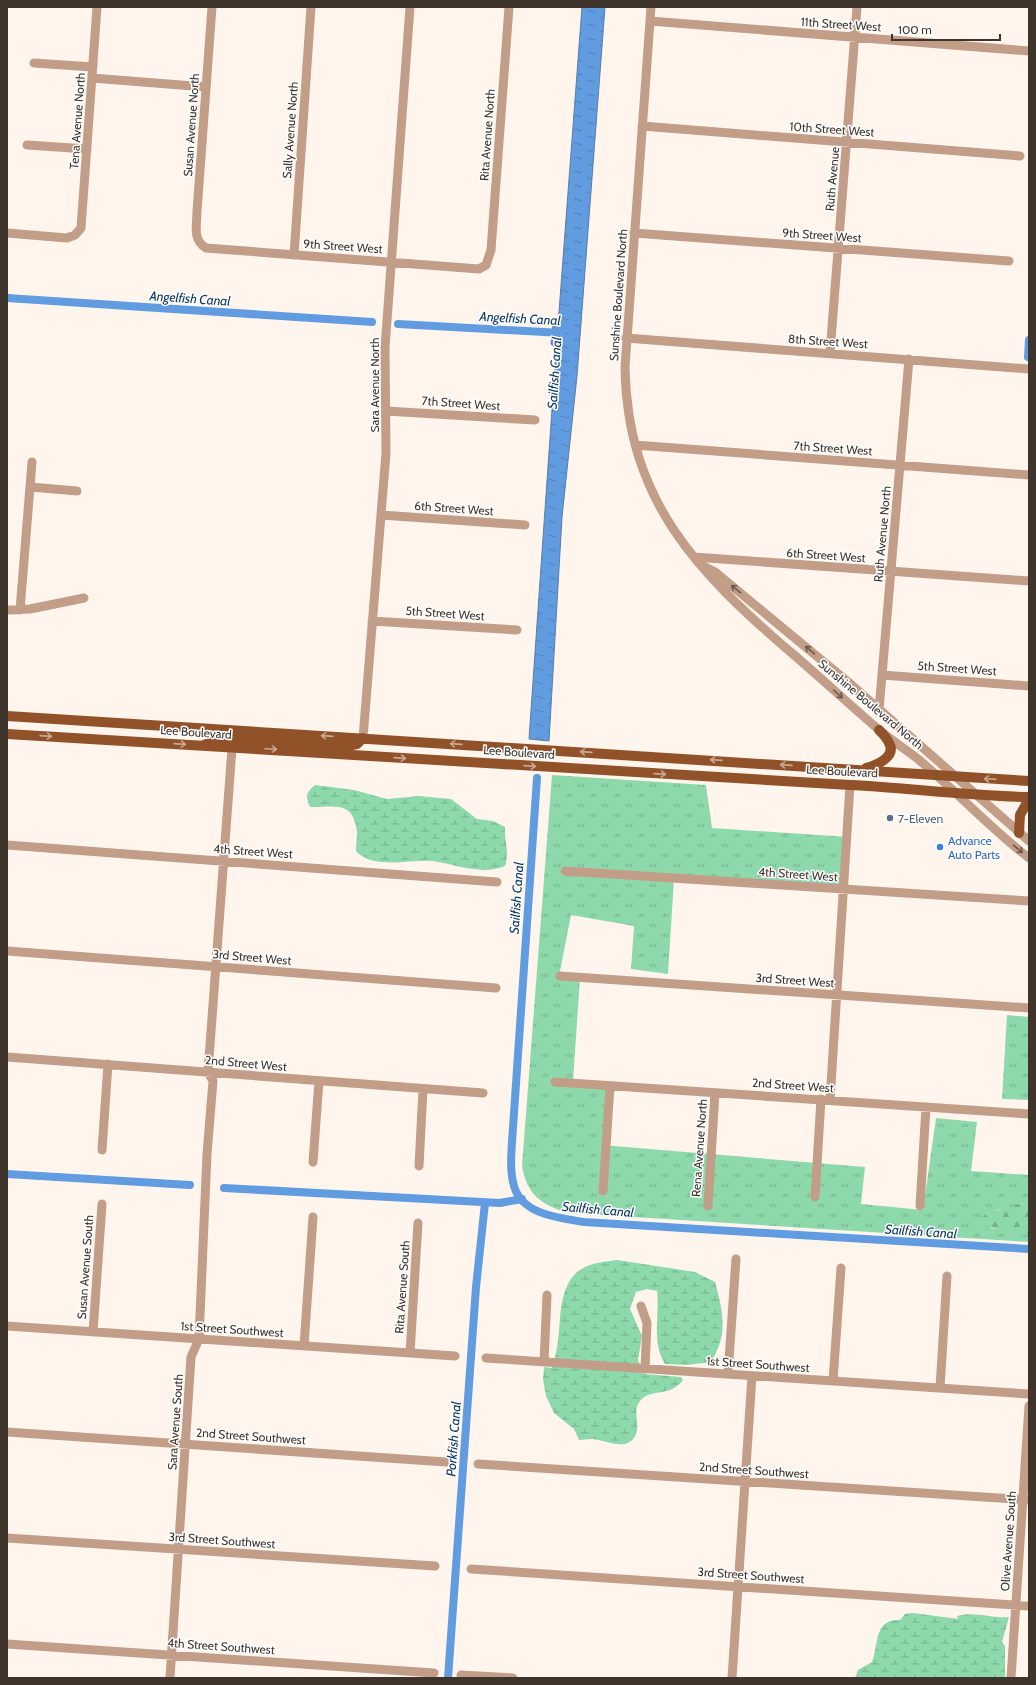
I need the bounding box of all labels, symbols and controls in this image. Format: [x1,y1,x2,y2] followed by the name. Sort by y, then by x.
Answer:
[800,14,882,34] street label: 11th Street West
[892,16,1000,42] scale bar
[898,22,932,37] text: 100 m
[66,72,88,170] street label: Tena Avenue North
[180,73,202,177] street label: Susan Avenue North
[279,81,301,179] street label: Sally Avenue North
[476,88,498,182] street label: Rita Avenue North
[789,119,875,139] street label: 10th Street West
[822,146,842,212] street label: Ruth Avenue
[782,225,862,245] street label: 9th Street West
[606,229,630,361] street label: Sunshine Boulevard North
[303,236,383,256] street label: 9th Street West
[148,287,231,309] water label: Angelfish Canal
[478,308,561,328] water label: Angelfish Canal
[788,331,868,351] street label: 8th Street West
[544,337,564,409] water label: Sailfish Canal
[367,338,382,432] street label: Sara Avenue North
[421,393,501,413] street label: 7th Street West
[793,438,873,458] street label: 7th Street West
[870,485,894,583] street label: Ruth Avenue North
[414,498,494,518] street label: 6th Street West
[786,545,866,565] street label: 6th Street West
[731,585,742,594] one-way arrow
[405,603,485,623] street label: 5th Street West
[804,646,815,655] one-way arrow
[816,656,926,752] street label: Sunshine Boulevard North
[917,658,997,678] street label: 5th Street West
[833,689,843,699] one-way arrow
[160,722,232,742] street label: Lee Boulevard
[39,732,52,740] one-way arrow
[321,732,334,739] one-way arrow
[450,740,463,747] one-way arrow
[173,741,186,748] one-way arrow
[483,742,555,762] street label: Lee Boulevard
[264,746,277,753] one-way arrow
[580,749,593,756] one-way arrow
[393,754,406,761] one-way arrow
[710,757,723,764] one-way arrow
[780,761,793,768] one-way arrow
[523,762,536,769] one-way arrow
[806,762,878,780] street label: Lee Boulevard
[653,770,666,777] one-way arrow
[984,775,997,783] one-way arrow
[898,811,943,826] place label: 7-Eleven
[885,813,895,823] marker: 7-Eleven
[948,833,1000,862] place label: Advance Auto Parts
[213,841,293,861] street label: 4th Street West
[935,842,945,852] marker: Advance Auto Parts
[1012,845,1023,854] one-way arrow
[506,862,526,934] water label: Sailfish Canal
[758,864,838,884] street label: 4th Street West
[212,946,292,968] street label: 3rd Street West
[755,970,835,990] street label: 3rd Street West
[205,1052,287,1074] street label: 2nd Street West
[752,1075,834,1095] street label: 2nd Street West
[688,1098,710,1198] street label: Rena Avenue North
[562,1198,634,1220] water label: Sailfish Canal
[74,1214,96,1320] street label: Susan Avenue South
[885,1221,957,1241] water label: Sailfish Canal
[391,1240,413,1334] street label: Rita Avenue South
[180,1318,284,1340] street label: 1st Street Southwest
[706,1353,810,1375] street label: 1st Street Southwest
[164,1374,186,1470] street label: Sara Avenue South
[442,1401,464,1477] water label: Porkfish Canal
[196,1425,306,1447] street label: 2nd Street Southwest
[699,1459,809,1481] street label: 2nd Street Southwest
[997,1490,1019,1592] street label: Olive Avenue South
[168,1529,276,1551] street label: 3rd Street Southwest
[697,1564,805,1586] street label: 3rd Street Southwest
[167,1635,275,1657] street label: 4th Street Southwest

